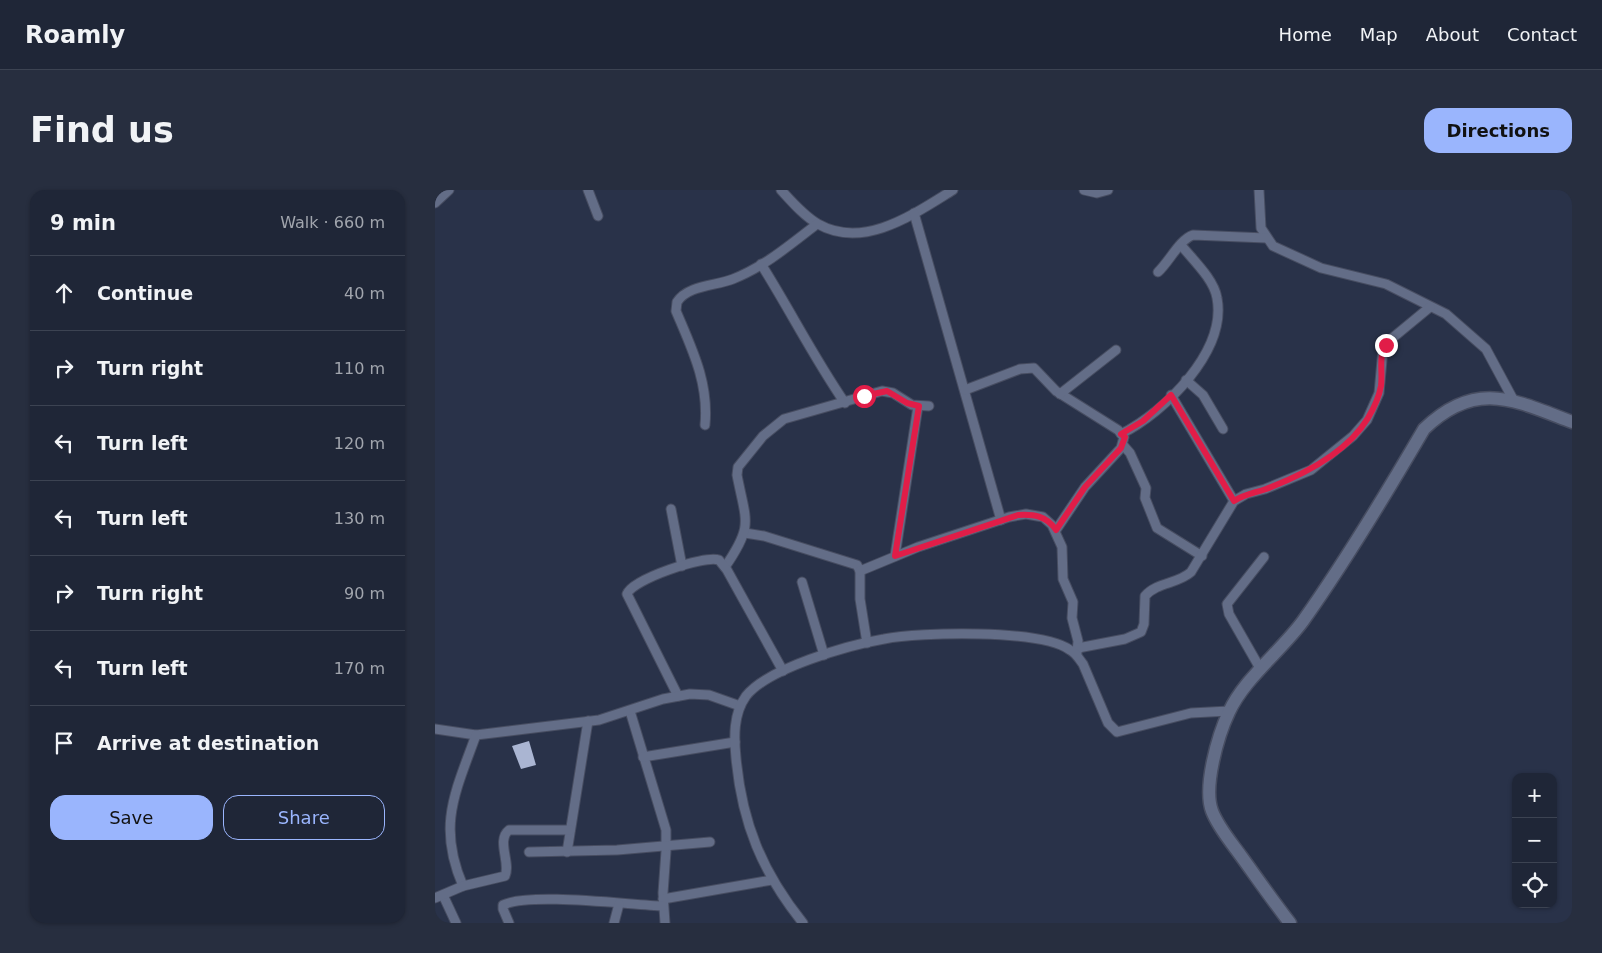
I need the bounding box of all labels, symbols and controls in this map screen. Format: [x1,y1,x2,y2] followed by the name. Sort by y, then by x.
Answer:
[25,21,125,49] text: Roamly
[1279,24,1332,45] text: Home
[1360,24,1398,45] text: Map
[1426,24,1479,45] text: About
[1507,24,1577,45] text: Contact
[1424,108,1572,153] button: Directions
[30,110,174,150] text: Find us
[50,211,116,235] text: 9 min
[280,213,385,232] text: Walk · 660 m
[50,279,78,307] icon: ahead
[97,282,193,304] text: Continue
[344,284,385,303] text: 40 m
[1375,334,1398,357] route end
[50,354,78,382] icon: right
[97,357,203,379] text: Turn right
[334,359,385,378] text: 110 m
[853,385,876,408] route start
[50,429,78,457] icon: left
[97,432,188,454] text: Turn left
[334,434,385,453] text: 120 m
[50,504,78,532] icon: left
[97,507,188,529] text: Turn left
[334,509,385,528] text: 130 m
[50,579,78,607] icon: right
[97,582,203,604] text: Turn right
[344,584,385,603] text: 90 m
[50,654,78,682] icon: left
[97,657,188,679] text: Turn left
[334,659,385,678] text: 170 m
[50,729,78,757] icon: arrive
[97,732,319,754] text: Arrive at destination
[1512,773,1557,908] map controls
[1512,773,1557,818] button: +
[50,795,213,840] button: Save
[223,795,385,840] button: Share
[1512,818,1557,863] button: −
[1512,863,1557,908] button: locate

